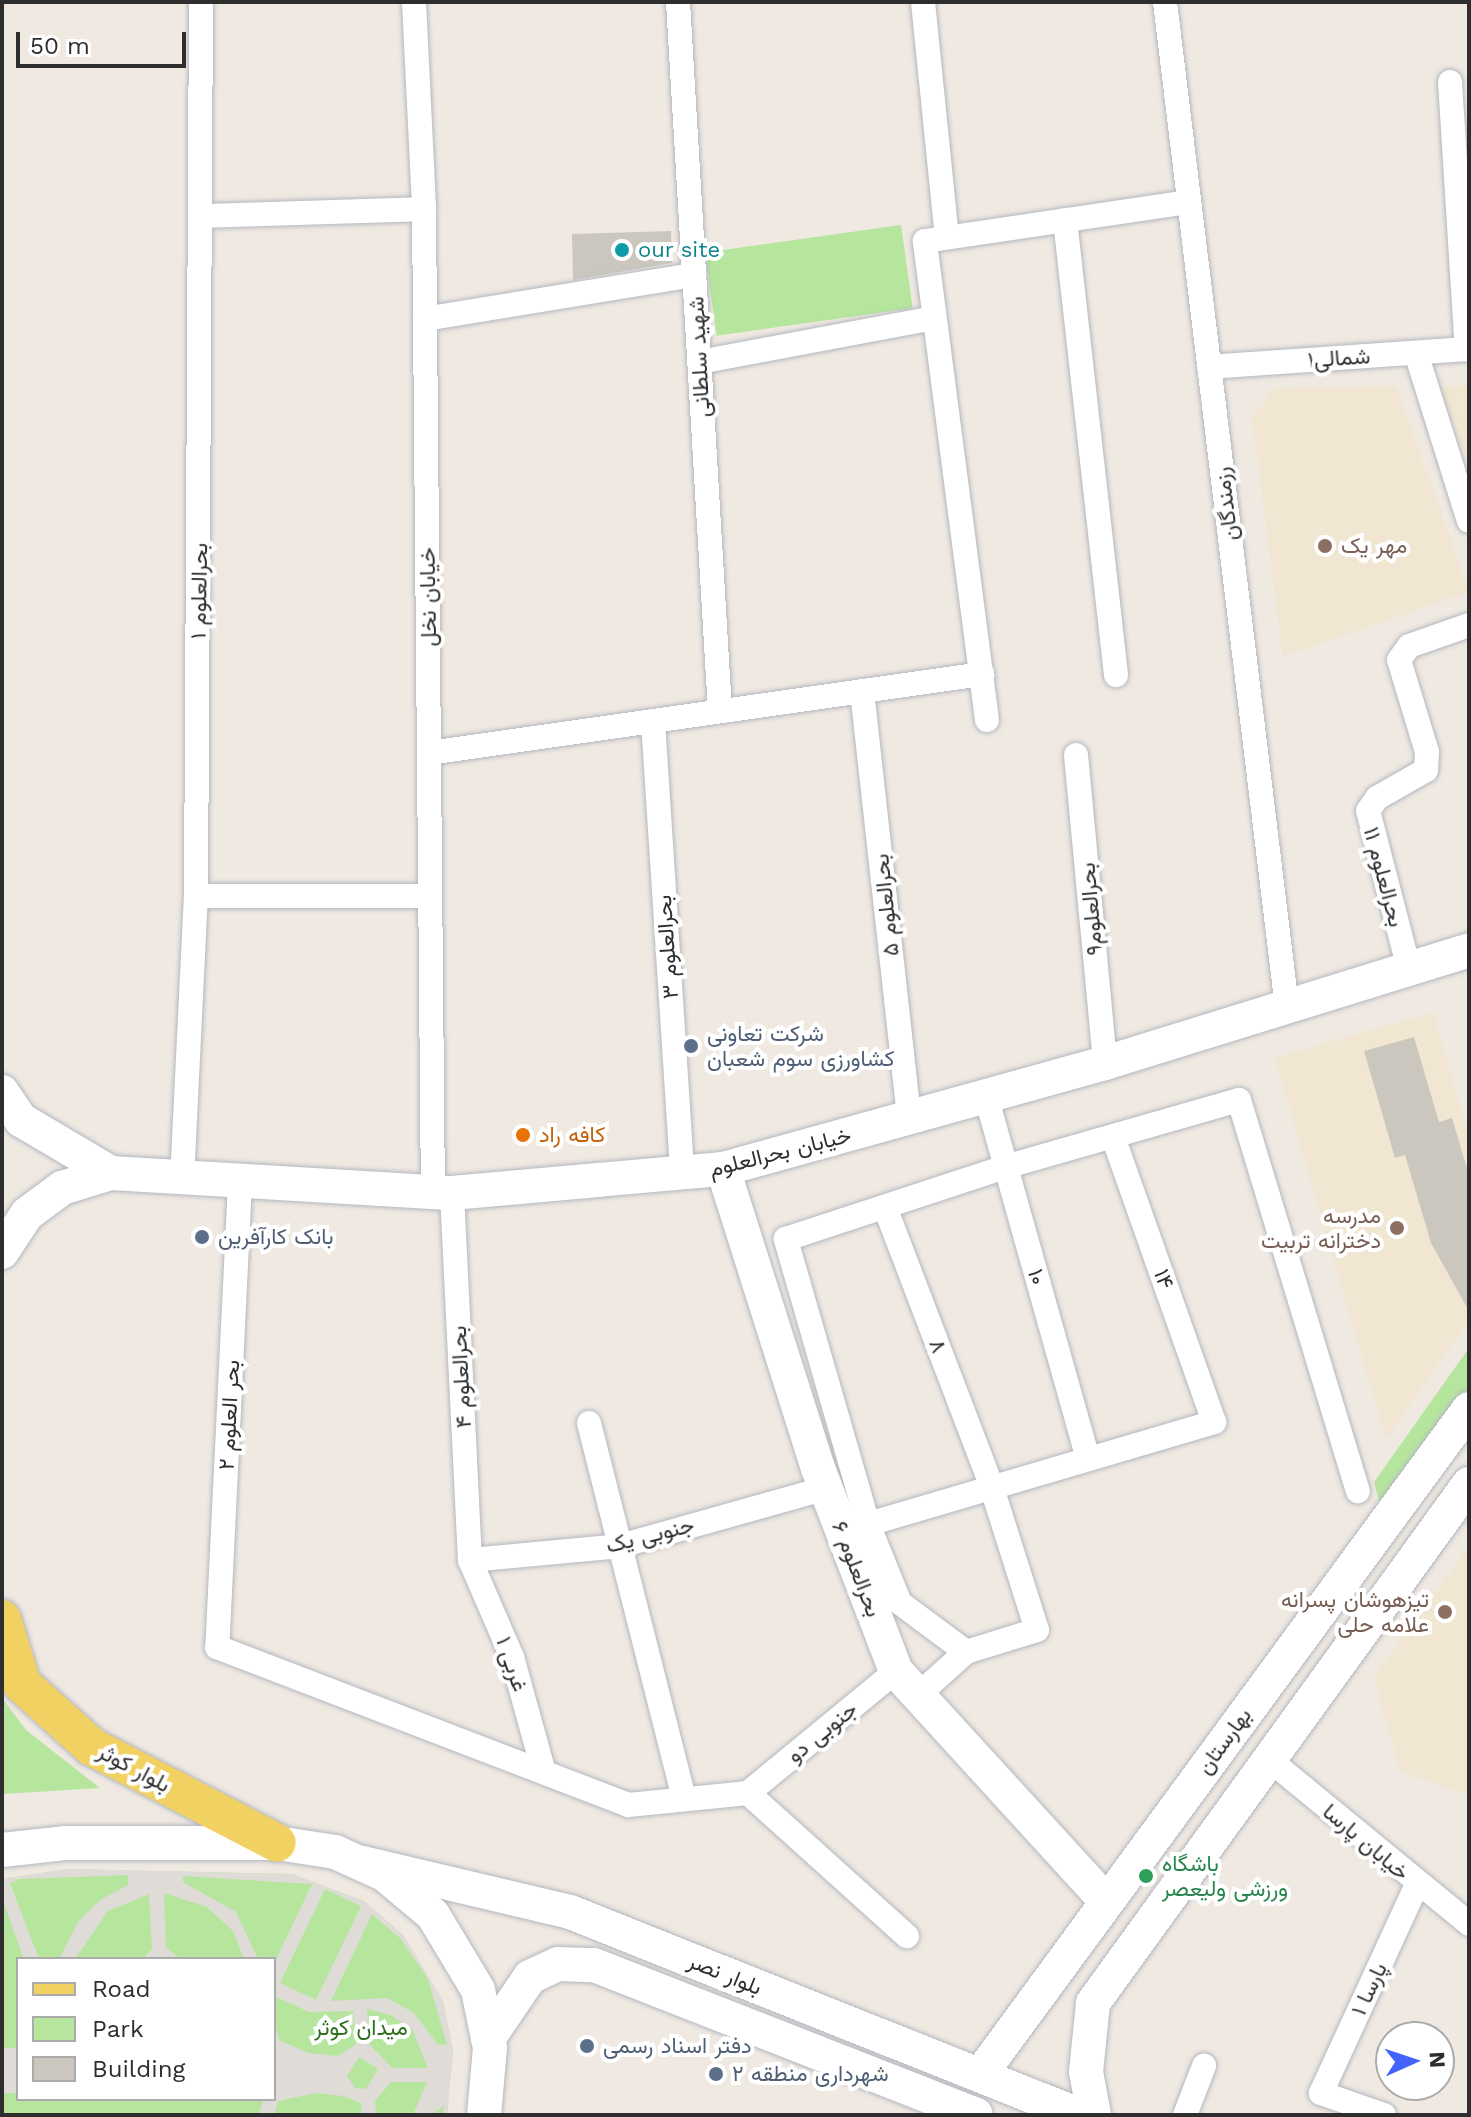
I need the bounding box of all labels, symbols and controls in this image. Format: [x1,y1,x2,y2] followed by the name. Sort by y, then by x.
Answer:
[20,16,190,66] scale bar
[30,32,90,60] text: 50 m
[638,237,721,263] place label: our site
[613,241,631,259] marker: our site
[683,296,715,418] street label: شهید سلطانی
[1307,343,1371,373] street label: شمالی۱
[1208,466,1244,542] street label: رزمندگان
[1341,533,1407,559] place label: مهر یک
[1316,537,1334,555] marker: مهر یک
[185,543,213,639] street label: بحرالعلوم ۱
[414,547,442,647] street label: خیابان نخل
[1358,824,1410,930] street label: بحرالعلوم ۱۱
[867,852,905,958] street label: بحرالعلوم ۵
[1074,862,1108,956] street label: بحرالعلوم۹
[650,894,684,1000] street label: بحرالعلوم ۳
[707,1020,895,1072] place label: شرکت تعاونی کشاورزی سوم شعبان
[682,1037,700,1055] marker: شرکت تعاونی کشاورزی سوم شعبان
[539,1122,605,1148] place label: کافه راد
[706,1122,854,1182] street label: خیابان بحرالعلوم
[514,1126,532,1144] marker: کافه راد
[1261,1202,1381,1254] place label: مدرسه دخترانه تربیت
[1388,1219,1406,1237] marker: مدرسه دخترانه تربیت
[218,1224,333,1250] place label: بانک کارآفرین
[193,1228,211,1246] marker: بانک کارآفرین
[1022,1266,1052,1288] street label: ۱۰
[1148,1266,1180,1292] street label: ۱۴
[445,1325,477,1429] street label: بحرالعلوم ۴
[923,1335,953,1357] street label: ۸
[213,1359,245,1471] street label: بحر العلوم ۲
[603,1511,697,1559] street label: جنوبی یک
[827,1517,887,1621] street label: بحرالعلوم ۶
[1281,1586,1429,1638] place label: تیزهوشان پسرانه علامه حلی
[1436,1603,1454,1621] marker: تیزهوشان پسرانه علامه حلی
[490,1633,534,1695] street label: غربی ۱
[782,1696,862,1768] street label: جنوبی دو
[1191,1703,1257,1779] street label: بهارستان
[93,1738,175,1798] street label: بلوار کوثر
[1317,1798,1415,1886] street label: خیابان پارسا
[1162,1850,1288,1902] place label: باشگاه ورزشی ولیعصر
[1137,1867,1155,1885] marker: باشگاه ورزشی ولیعصر
[684,1947,766,2001] street label: بلوار نصر
[16,1957,276,2101] legend
[1345,1958,1393,2020] street label: پارسا ۱
[92,1975,151,2003] text: Road
[92,2015,144,2043] text: Park
[314,2015,408,2041] park label: میدان کوثر
[1375,2021,1455,2101] north arrow
[603,2033,751,2059] place label: دفتر اسناد رسمی
[578,2037,596,2055] marker: دفتر اسناد رسمی
[1425,2051,1450,2069] text: N
[92,2055,185,2083] text: Building
[732,2061,889,2087] place label: شهرداری منطقه ۲
[707,2065,725,2083] marker: شهرداری منطقه ۲

